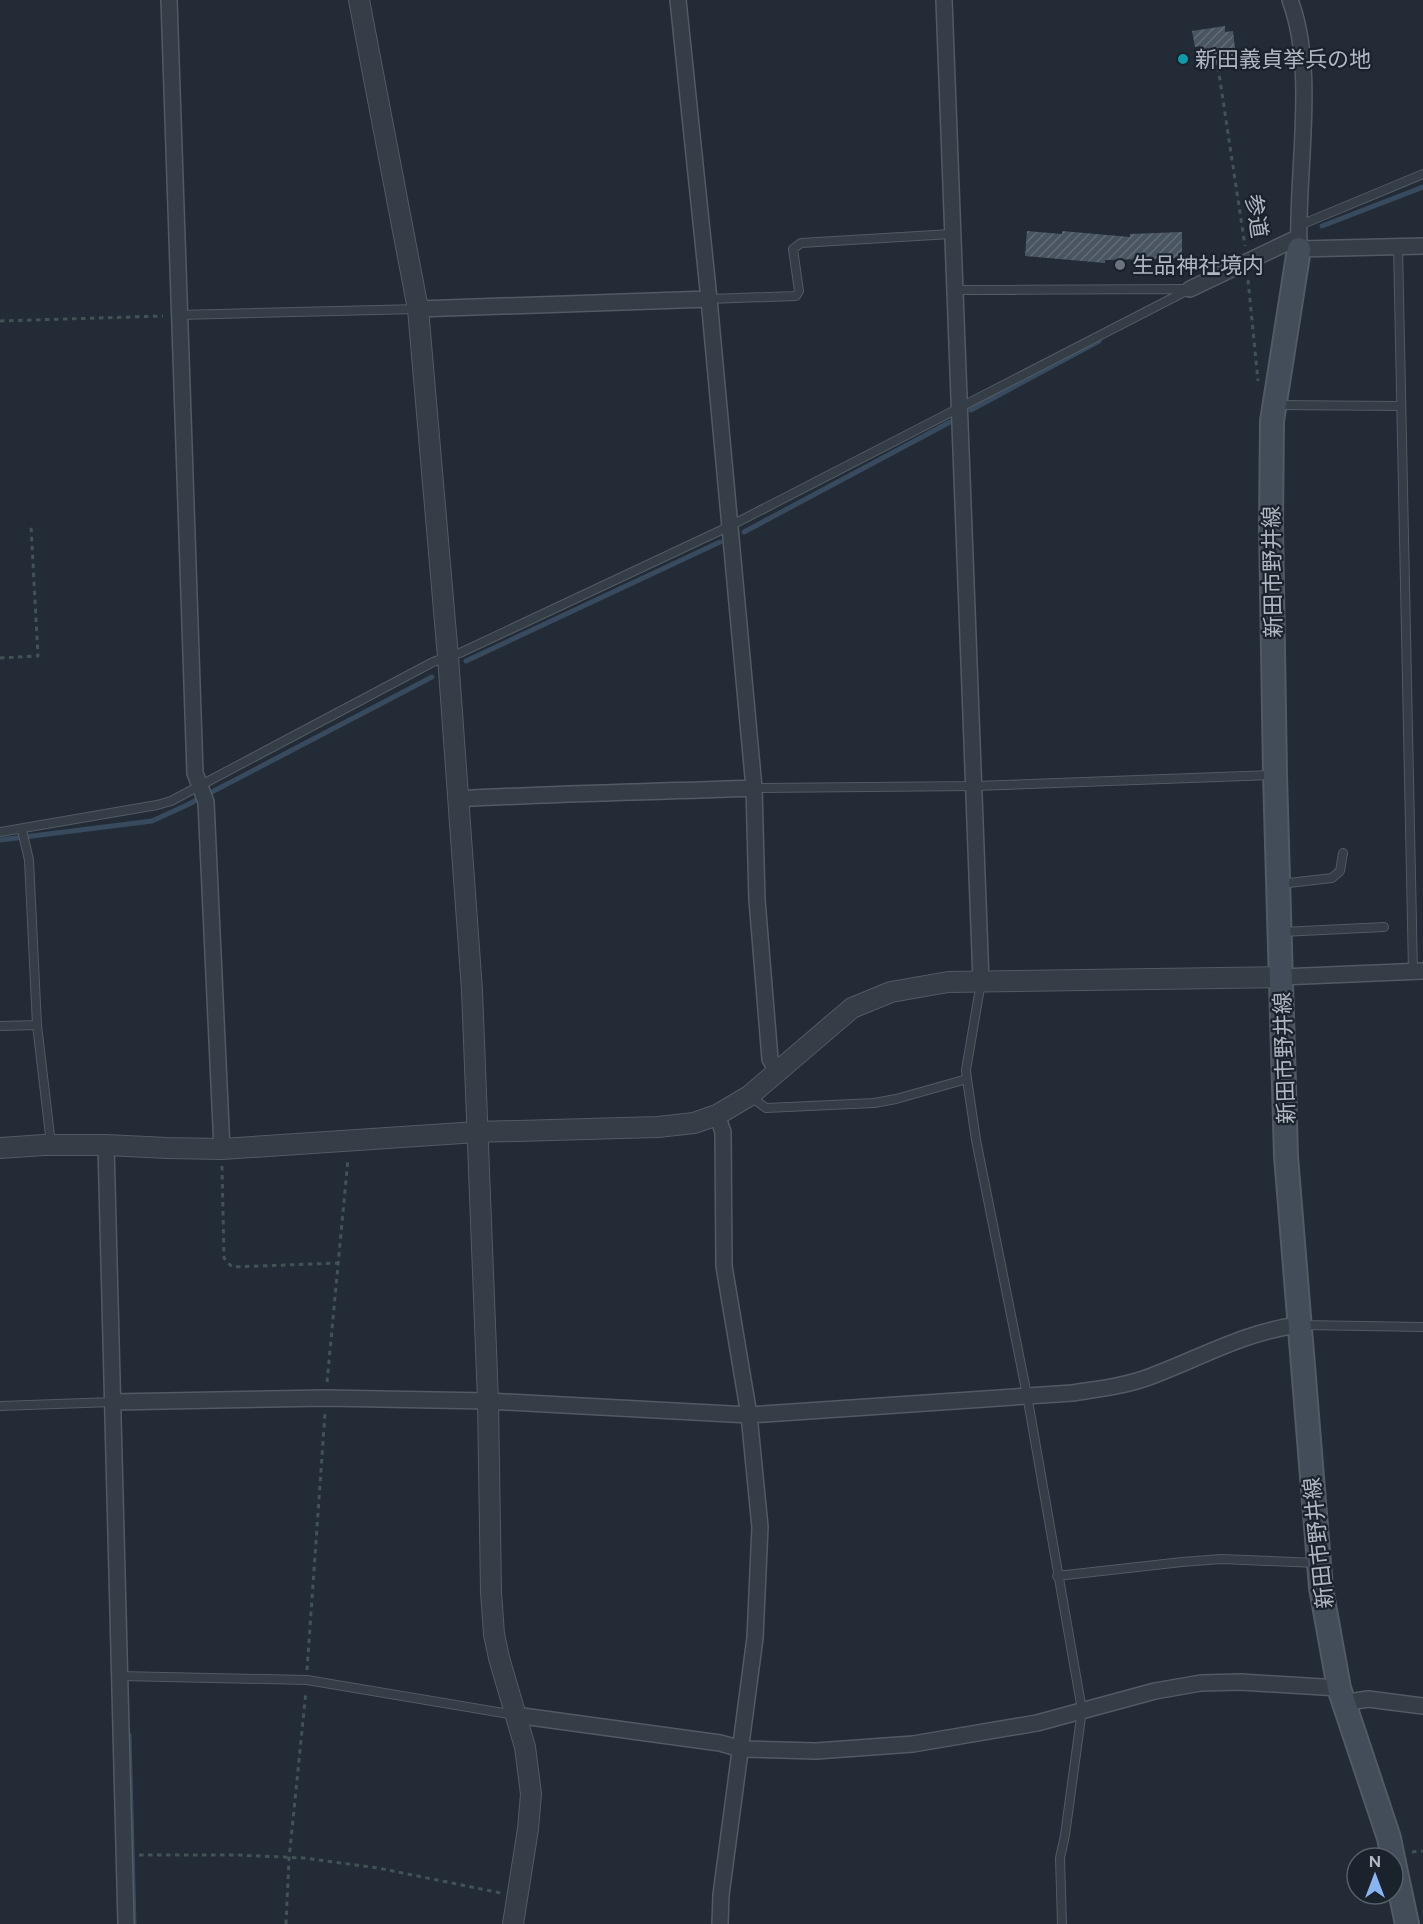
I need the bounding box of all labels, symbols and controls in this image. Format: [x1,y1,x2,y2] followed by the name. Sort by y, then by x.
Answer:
[1195,46,1371,73] place label: 新田義貞挙兵の地
[1176,52,1190,66] marker: 新田義貞挙兵の地
[1240,192,1273,240] street label: 参道
[1132,252,1264,279] place label: 生品神社境内
[1113,258,1127,272] marker: 生品神社境内
[1258,506,1287,638] street label: 新田市野井線
[1269,992,1300,1124] street label: 新田市野井線
[1298,1476,1339,1610] street label: 新田市野井線
[1345,1846,1405,1906] north arrow
[1369,1852,1381,1871] text: N

